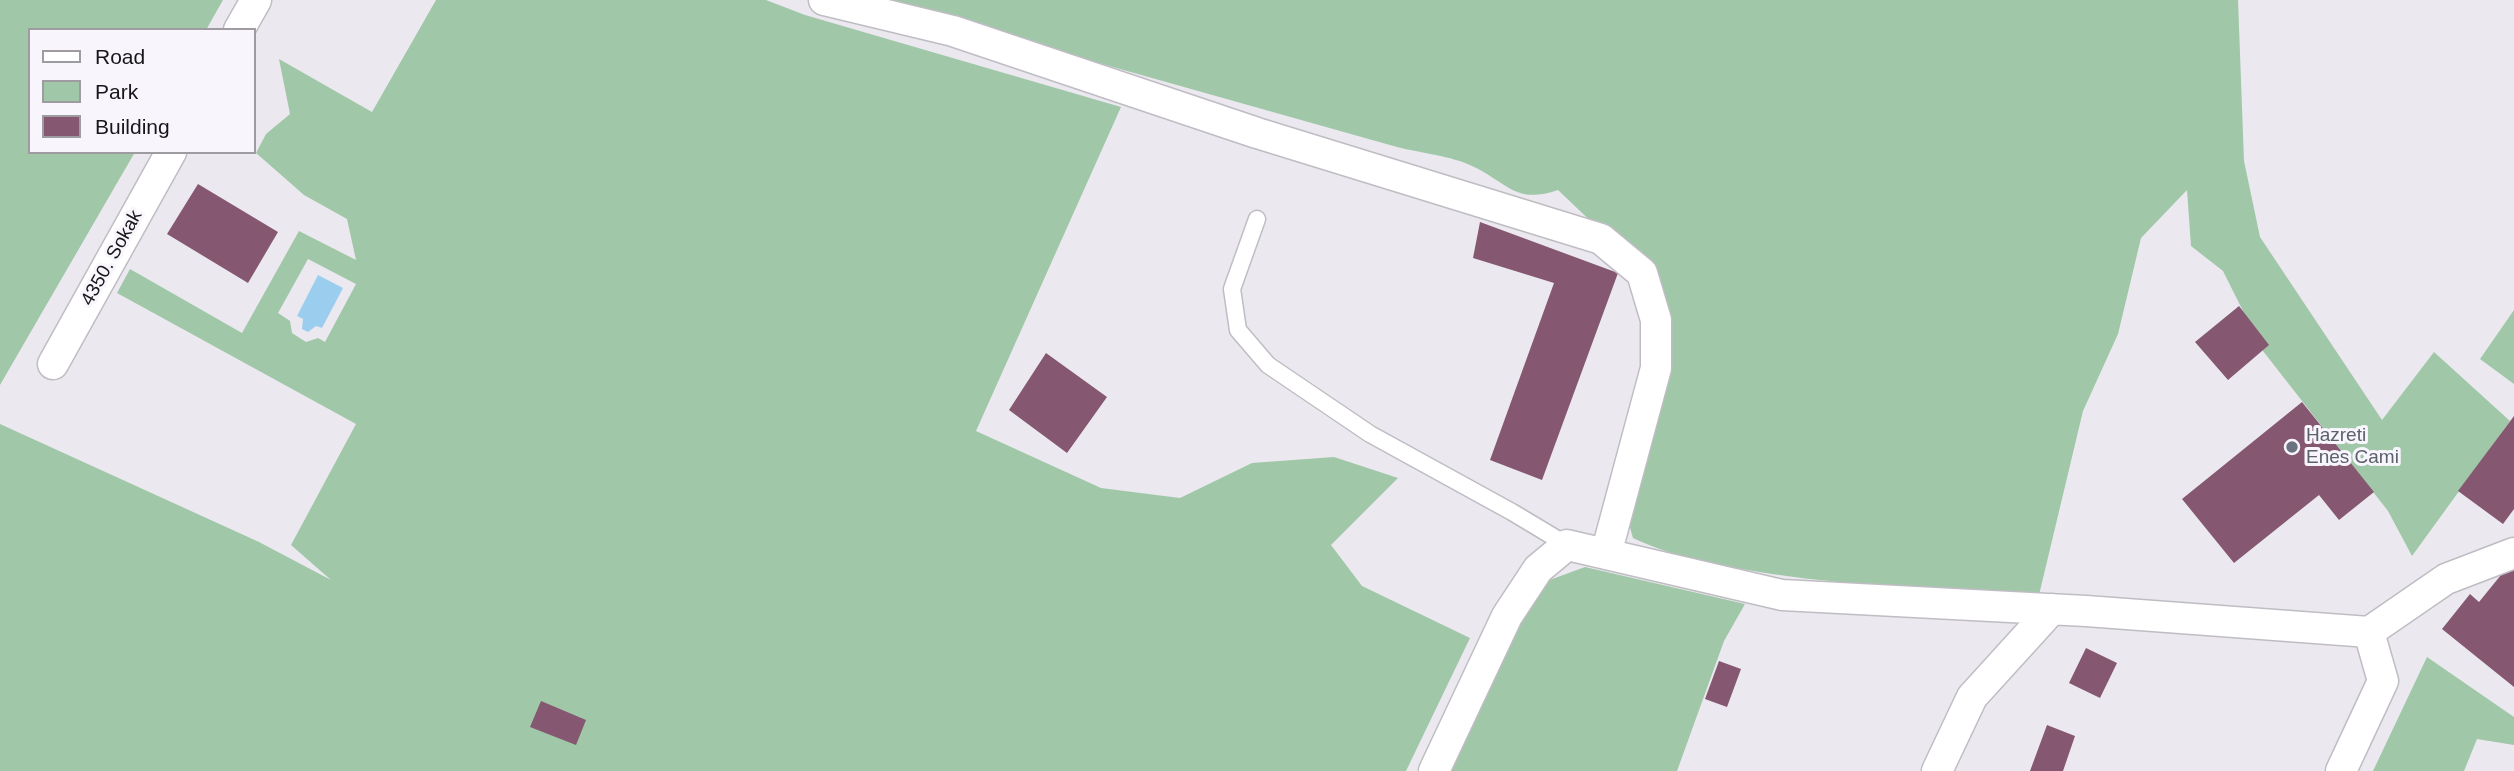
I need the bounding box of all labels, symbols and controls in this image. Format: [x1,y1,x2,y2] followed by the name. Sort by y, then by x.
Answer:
[28,28,256,154] legend
[95,45,145,68] text: Road
[95,80,138,103] text: Park
[95,115,170,138] text: Building
[76,206,148,310] street label: 4350. Sokak
[2306,425,2399,469] place label: Hazreti Enes Cami
[2284,439,2300,455] marker: Hazreti Enes Cami

